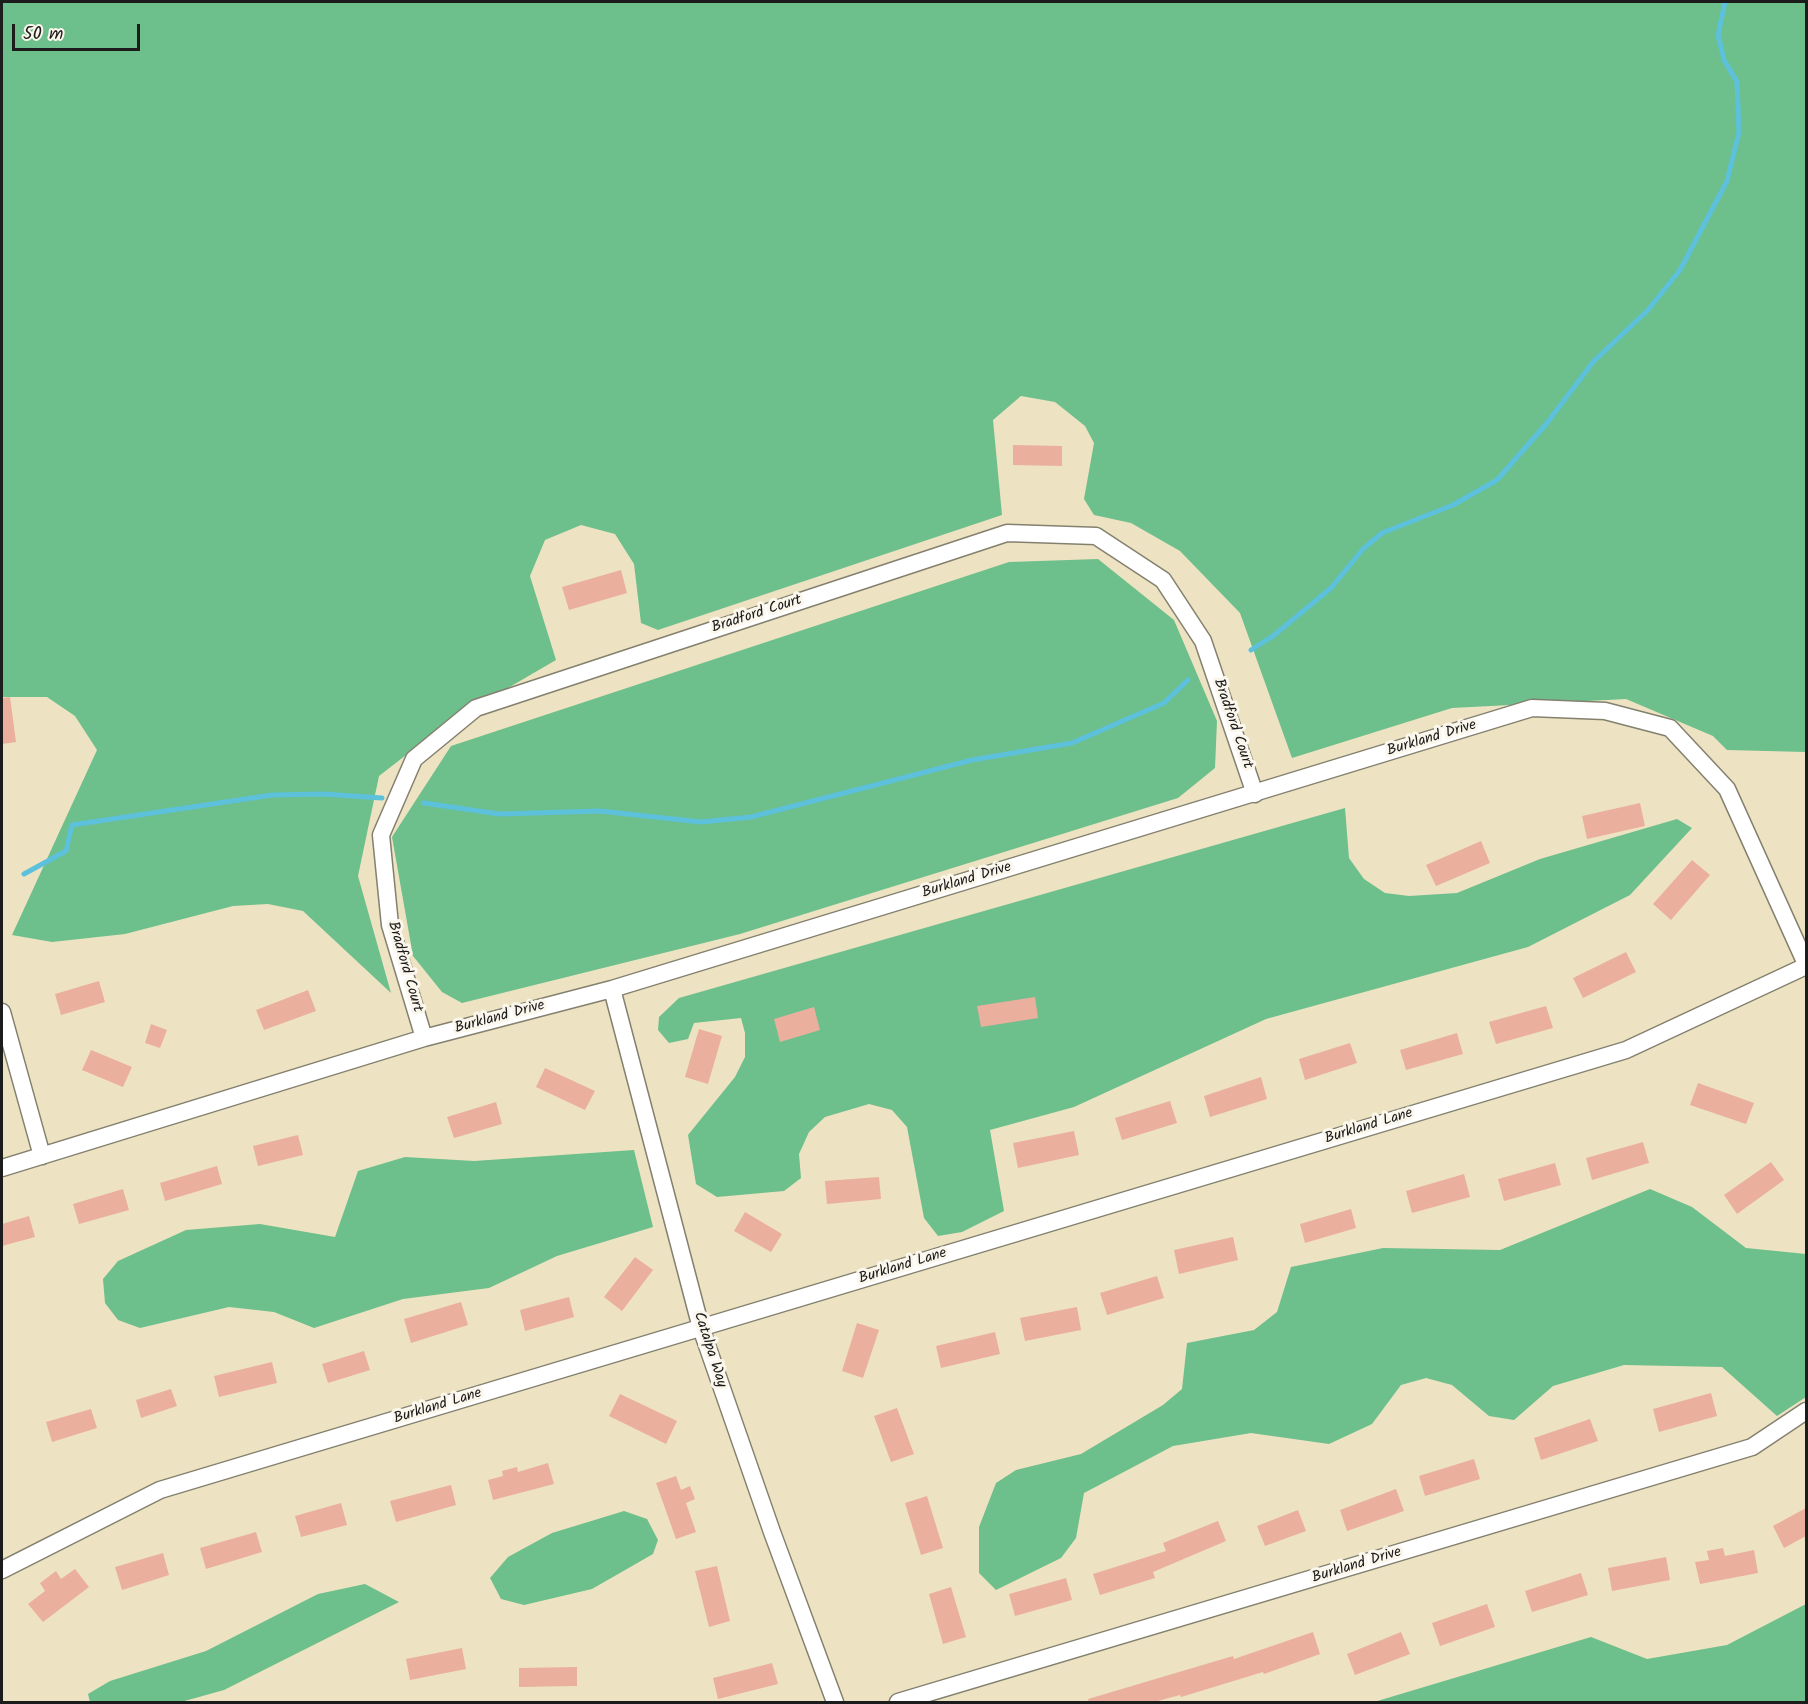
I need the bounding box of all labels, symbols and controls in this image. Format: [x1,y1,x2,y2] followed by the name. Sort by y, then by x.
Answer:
[15,12,142,50] scale bar
[23,20,63,49] text: 50 m
[710,592,804,638] street label: Bradford Court
[1208,677,1256,771] street label: Bradford Court
[1385,717,1479,761] street label: Burkland Drive
[920,859,1014,903] street label: Burkland Drive
[382,919,426,1015] street label: Bradford Court
[453,997,547,1039] street label: Burkland Drive
[1323,1105,1415,1149] street label: Burkland Lane
[857,1245,949,1289] street label: Burkland Lane
[688,1310,730,1390] street label: Catalpa Way
[392,1385,484,1429] street label: Burkland Lane
[1310,1544,1404,1588] street label: Burkland Drive

